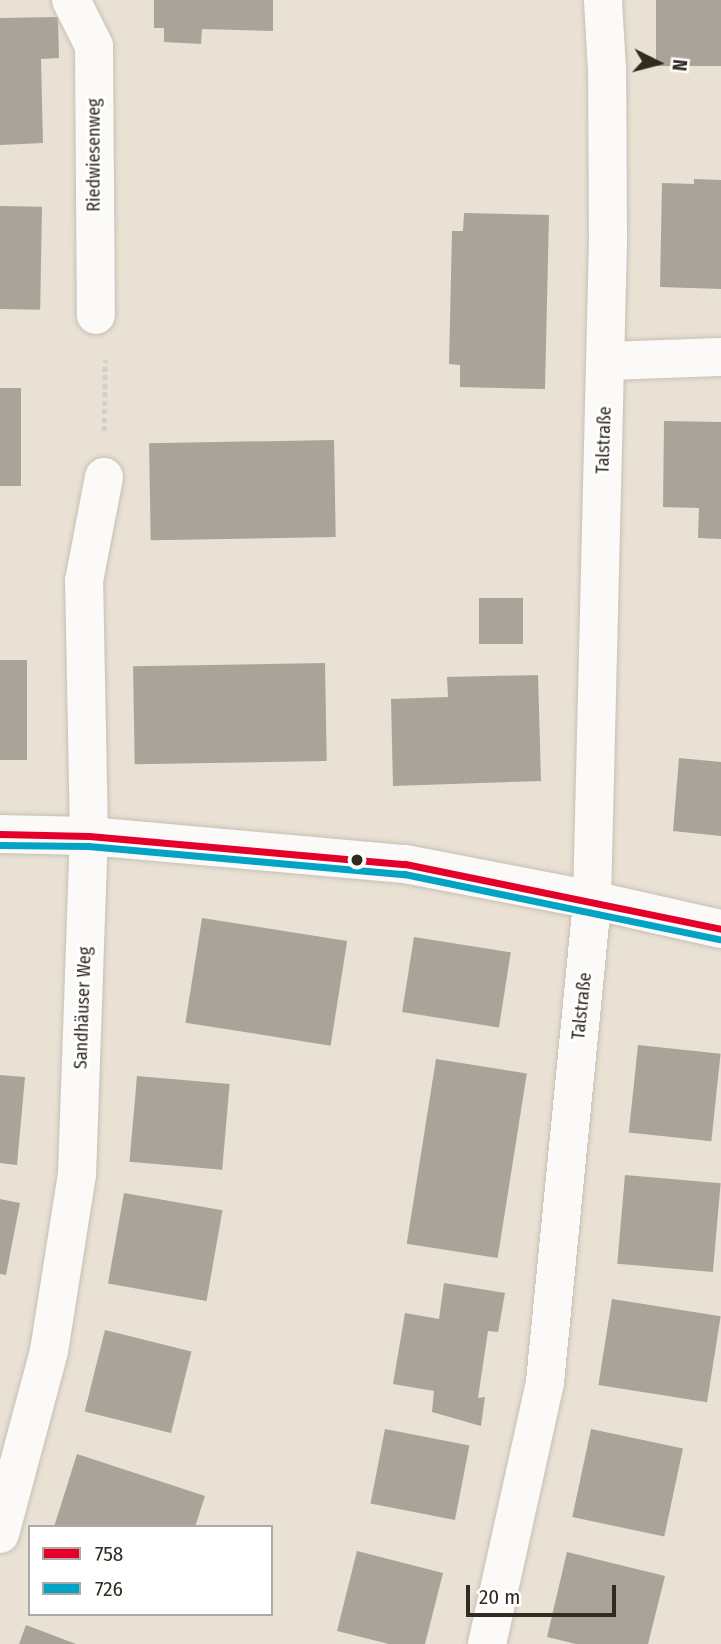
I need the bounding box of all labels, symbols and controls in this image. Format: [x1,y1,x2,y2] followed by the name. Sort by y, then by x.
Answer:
[623,28,693,98] north arrow
[667,58,691,72] text: N
[83,98,105,212] street label: Riedwiesenweg
[592,406,616,474] street label: Talstraße
[350,853,364,867] unlabelled marker
[70,946,96,1070] street label: Sandhäuser Weg
[568,971,596,1041] street label: Talstraße
[28,1525,273,1616] legend
[95,1541,123,1567] text: 758
[469,1570,620,1614] scale bar
[95,1576,123,1602] text: 726
[479,1584,520,1610] text: 20 m

